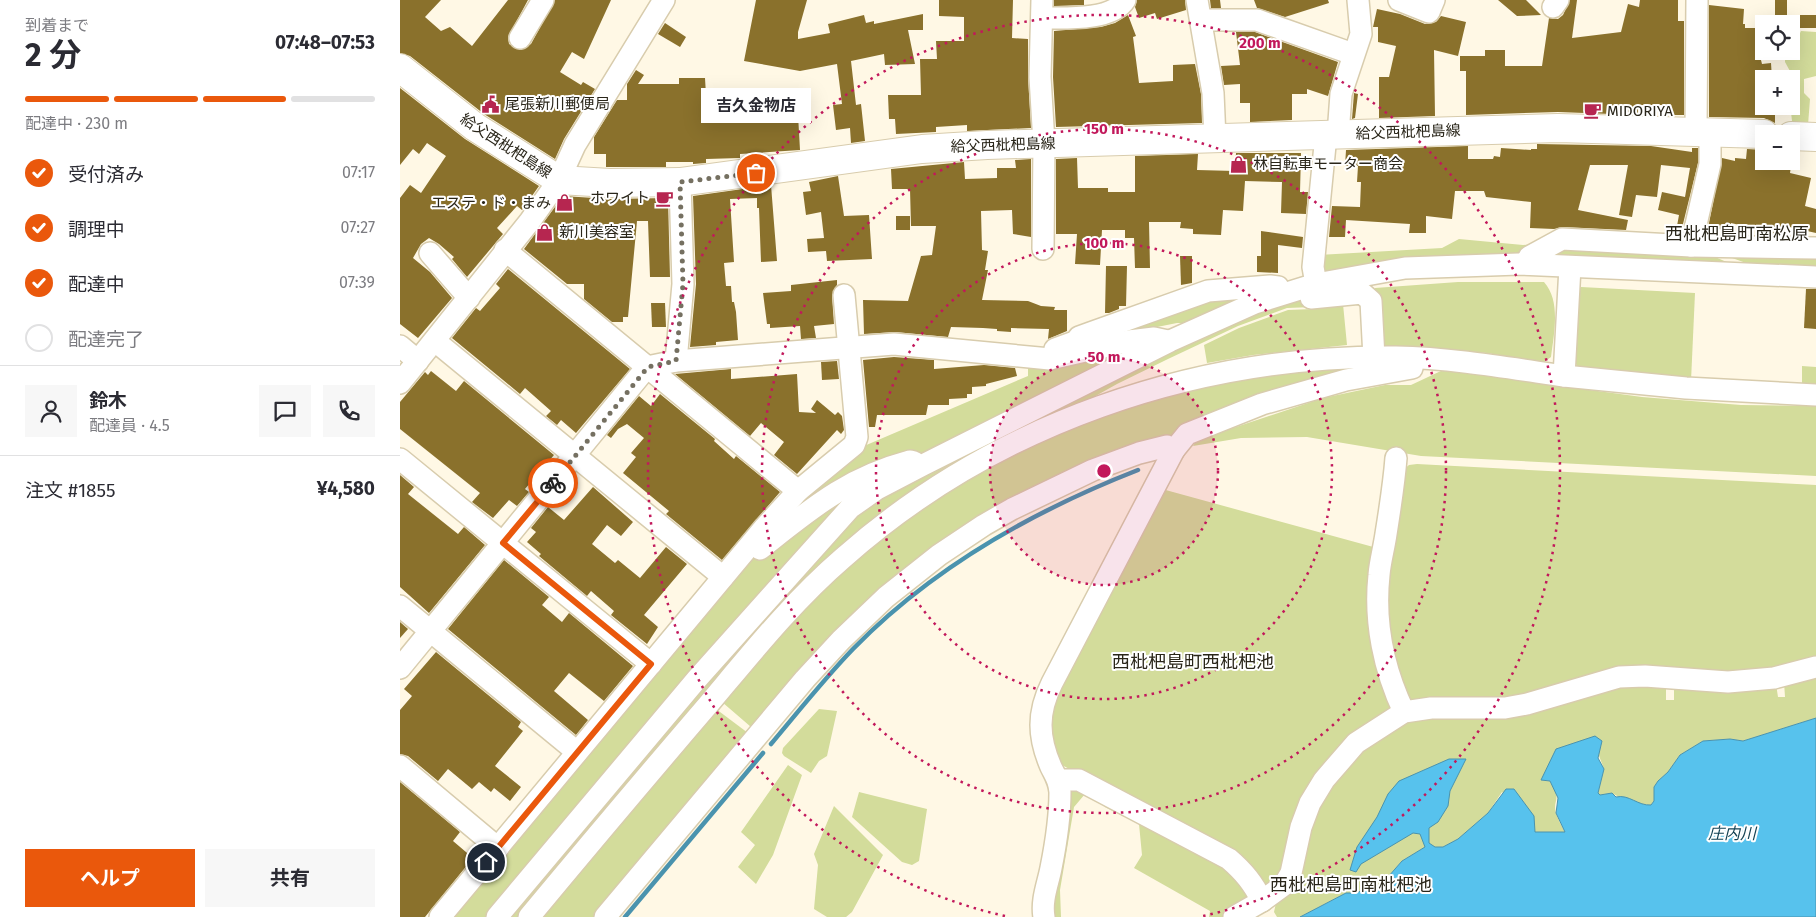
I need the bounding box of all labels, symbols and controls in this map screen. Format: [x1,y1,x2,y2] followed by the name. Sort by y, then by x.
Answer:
[1755,15,1800,170] map controls
[1755,15,1800,60] button: locate
[25,16,89,35] text: 到着まで
[275,31,375,54] text: 07:48–07:53
[1239,34,1281,52] text: 200 m
[25,36,81,74] text: 2 分
[1755,70,1800,115] button: +
[701,88,811,123] callout: 吉久金物店
[481,94,501,114] public building icon: 尾張新川郵便局
[505,95,610,113] place label: 尾張新川郵便局
[716,96,796,115] text: 吉久金物店
[1583,101,1603,121] cafe icon: MIDORIYA
[1607,102,1673,120] place label: MIDORIYA
[457,110,555,182] street label: 給父西枇杷島線
[25,114,128,133] text: 配達中 · 230 m
[1084,120,1124,138] text: 150 m
[1355,121,1461,143] street label: 給父西枇杷島線
[1755,125,1800,170] button: −
[950,134,1056,156] street label: 給父西枇杷島線
[735,152,777,194] pin
[1229,154,1249,174] shop icon: 林自転車モーター商会
[1253,155,1403,173] place label: 林自転車モーター商会
[25,159,53,187] icon: check
[742,159,770,187] icon: bag
[68,163,144,186] text: 受付済み
[342,163,375,182] text: 07:17
[654,188,674,208] cafe icon: ホワイト
[590,189,650,207] place label: ホワイト
[555,193,575,213] shop icon: エステ・ド・まみ
[431,194,551,212] place label: エステ・ド・まみ
[25,214,53,242] icon: check
[68,218,125,241] text: 調理中
[341,218,375,237] text: 07:27
[535,222,555,242] shop icon: 新川美容室
[559,223,634,241] place label: 新川美容室
[1665,223,1809,245] district label: 西枇杷島町南松原
[1084,234,1124,252] text: 100 m
[25,269,53,297] icon: check
[68,273,125,296] text: 配達中
[339,273,375,292] text: 07:39
[68,328,144,351] text: 配達完了
[1087,348,1121,366] text: 50 m
[25,385,77,437] button: person
[259,385,311,437] button: chat
[323,385,375,437] button: phone
[89,389,127,412] text: 鈴木
[89,416,170,435] text: 配達員 · 4.5
[528,458,578,508] courier
[1095,462,1113,480] centre of rings
[539,469,567,497] icon: bike
[317,477,375,500] text: ¥4,580
[25,479,116,502] text: 注文 #1855
[1112,651,1274,673] district label: 西枇杷島町西枇杷池
[1708,824,1758,843] water label: 庄内川
[465,841,507,883] pin
[472,848,500,876] icon: home
[25,849,195,907] button: ヘルプ
[205,849,375,907] button: 共有
[1270,874,1432,896] district label: 西枇杷島町南枇杷池

